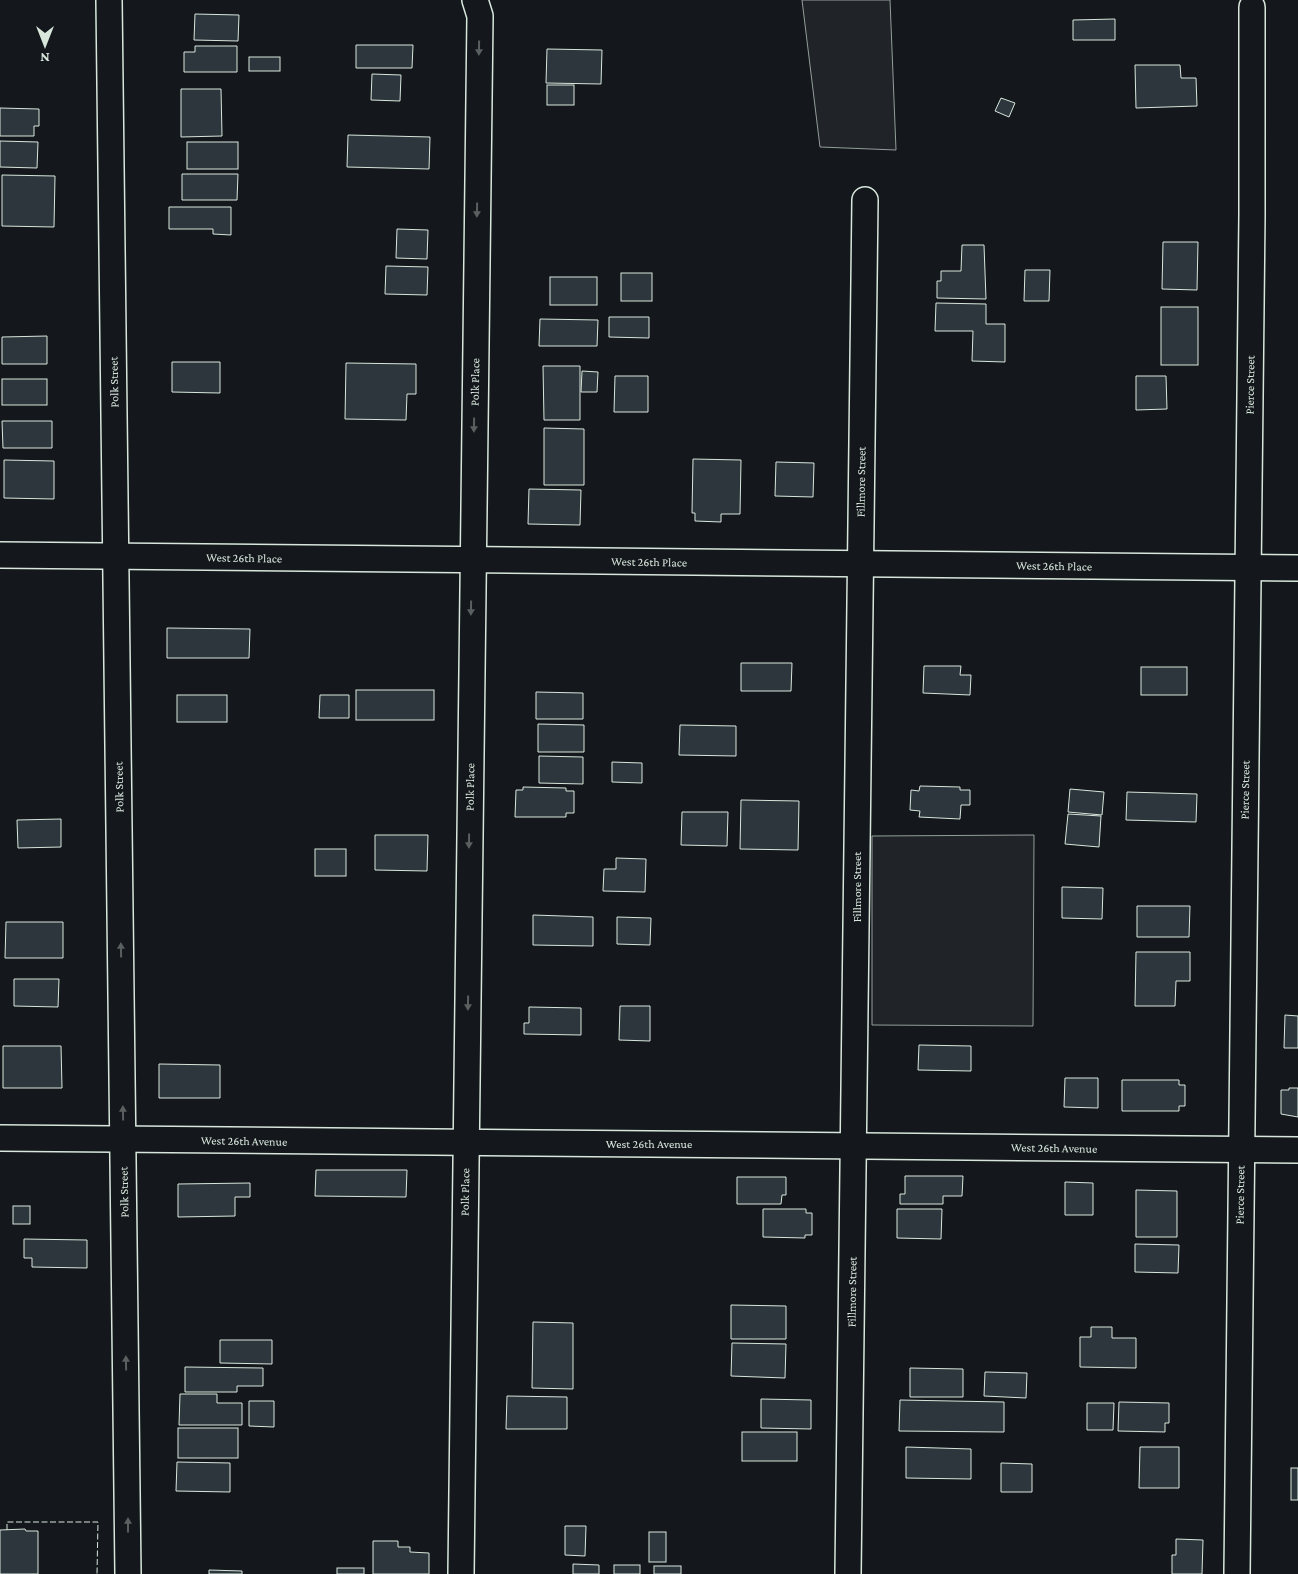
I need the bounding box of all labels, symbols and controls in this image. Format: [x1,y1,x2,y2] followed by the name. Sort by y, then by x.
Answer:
[20,20,70,70] north arrow
[475,40,483,56] one-way arrow
[40,50,50,66] text: N
[473,203,481,219] one-way arrow
[1242,354,1258,415] street label: Pierce Street
[107,355,121,408] street label: Polk Street
[468,358,482,406] street label: Polk Place
[470,418,478,434] one-way arrow
[853,446,869,517] street label: Fillmore Street
[206,550,282,566] street label: West 26th Place
[611,554,687,570] street label: West 26th Place
[1016,558,1092,574] street label: West 26th Place
[467,601,475,617] one-way arrow
[1237,759,1253,820] street label: Pierce Street
[112,760,126,813] street label: Polk Street
[463,763,477,811] street label: Polk Place
[465,833,473,849] one-way arrow
[850,851,864,922] street label: Fillmore Street
[117,942,125,958] one-way arrow
[463,996,471,1012] one-way arrow
[119,1105,127,1121] one-way arrow
[201,1133,287,1149] street label: West 26th Avenue
[606,1137,692,1151] street label: West 26th Avenue
[1011,1140,1097,1156] street label: West 26th Avenue
[1232,1164,1248,1225] street label: Pierce Street
[117,1165,131,1218] street label: Polk Street
[458,1168,472,1216] street label: Polk Place
[844,1256,860,1327] street label: Fillmore Street
[122,1355,130,1371] one-way arrow
[124,1517,132,1533] one-way arrow

